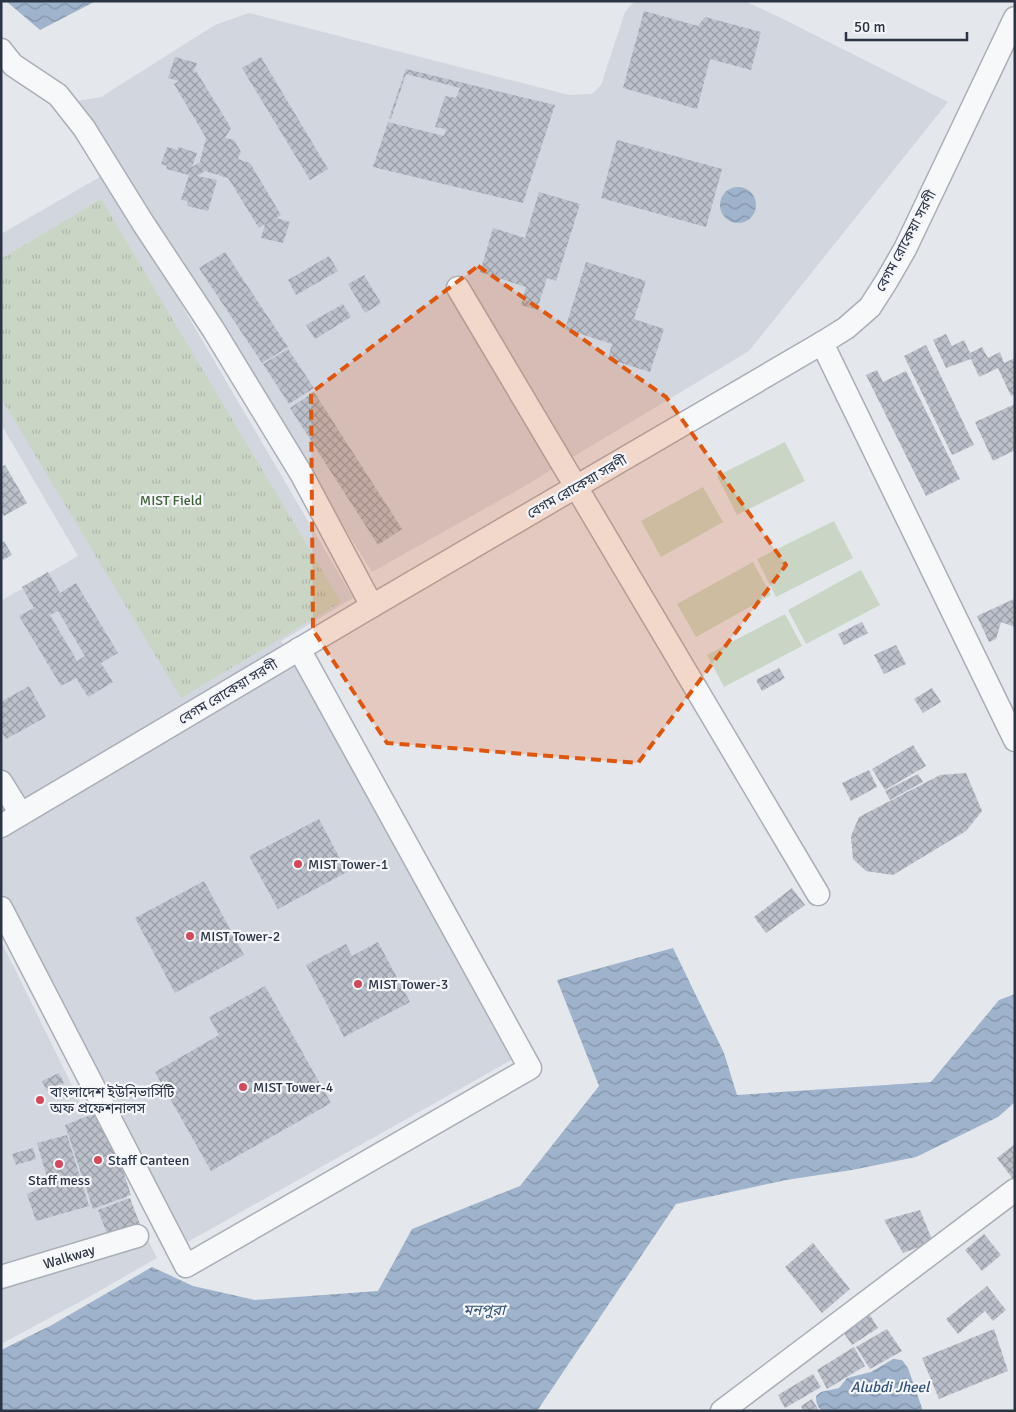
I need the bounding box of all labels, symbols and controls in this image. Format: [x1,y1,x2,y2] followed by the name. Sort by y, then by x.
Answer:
[846,10,967,42] scale bar
[854,18,885,36] text: 50 m
[872,187,940,295] street label: বেগম রোকেয়া সরণী
[524,451,630,523] street label: বেগম রোকেয়া সরণী
[140,492,202,509] park label: MIST Field
[175,656,281,728] street label: বেগম রোকেয়া সরণী
[308,856,388,873] place label: MIST Tower-1
[292,858,304,870] marker: MIST Tower-1
[200,928,280,945] place label: MIST Tower-2
[184,930,196,942] marker: MIST Tower-2
[368,976,448,993] place label: MIST Tower-3
[352,978,364,990] marker: MIST Tower-3
[253,1079,334,1096] place label: MIST Tower-4
[237,1081,249,1093] marker: MIST Tower-4
[49,1083,175,1117] place label: বাংলাদেশ ইউনিভার্সিটি অফ প্রফেশনালস
[34,1094,46,1106] marker: বাংলাদেশ ইউনিভার্সিটি অফ প্রফেশনালস
[108,1152,189,1169] place label: Staff Canteen
[92,1154,104,1166] marker: Staff Canteen
[53,1158,65,1170] marker: Staff mess
[28,1172,90,1189] place label: Staff mess
[41,1241,97,1272] street label: Walkway
[463,1301,508,1319] water label: মনপুরা
[851,1378,931,1396] water label: Alubdi Jheel

